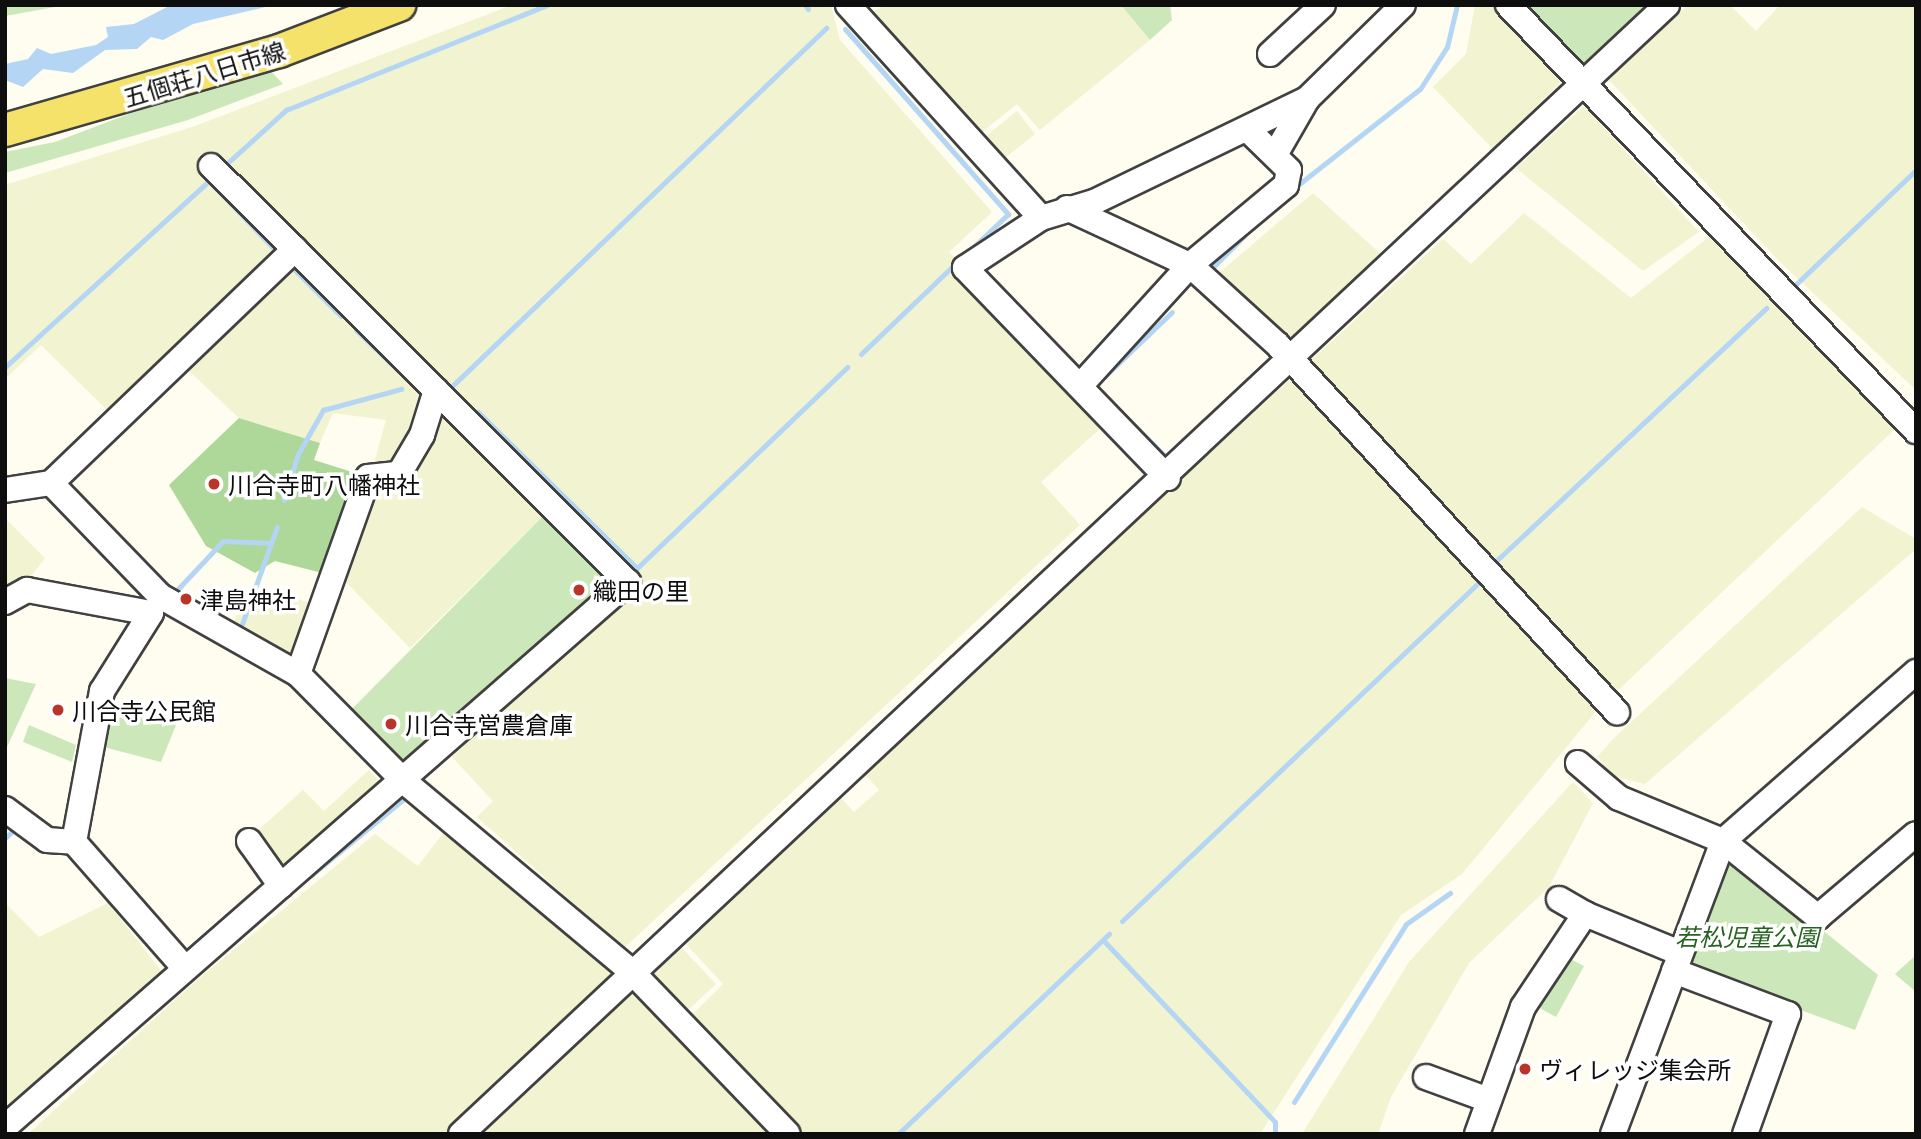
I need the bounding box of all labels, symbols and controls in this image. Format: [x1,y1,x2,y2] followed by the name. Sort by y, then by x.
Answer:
[119,35,289,111] street label: 五個荘八日市線
[228,470,420,498] place label: 川合寺町八幡神社
[206,476,222,492] marker: 川合寺町八幡神社
[593,576,689,604] place label: 織田の里
[571,582,587,598] marker: 織田の里
[200,585,296,613] place label: 津島神社
[178,591,194,607] marker: 津島神社
[72,696,216,724] place label: 川合寺公民館
[50,702,66,718] marker: 川合寺公民館
[405,710,573,738] place label: 川合寺営農倉庫
[383,716,399,732] marker: 川合寺営農倉庫
[1675,922,1819,950] park label: 若松児童公園
[1539,1055,1731,1083] place label: ヴィレッジ集会所
[1517,1061,1533,1077] marker: ヴィレッジ集会所

